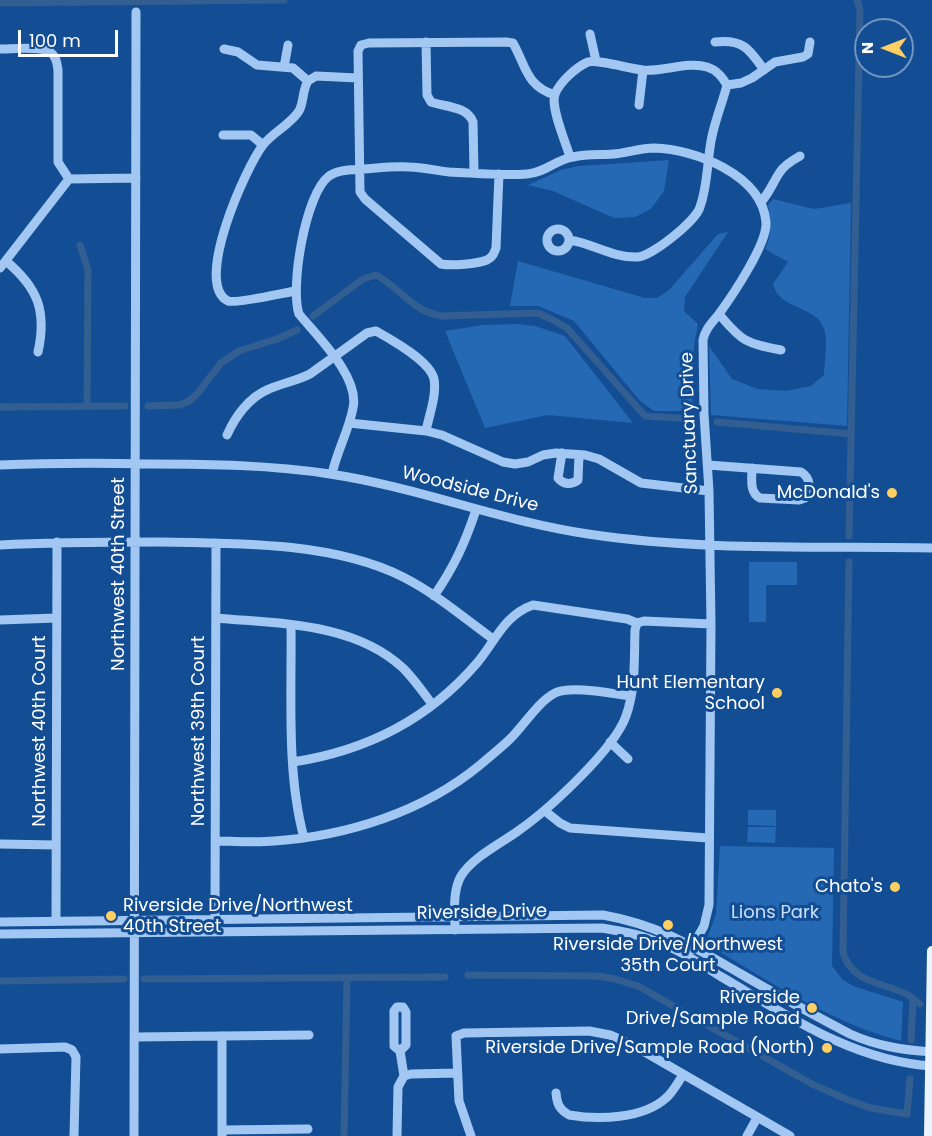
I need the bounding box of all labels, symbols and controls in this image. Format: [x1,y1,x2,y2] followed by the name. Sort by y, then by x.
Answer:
[21,18,122,56] scale bar
[854,18,914,78] north arrow
[29,28,81,53] text: 100 m
[856,42,879,54] text: N
[677,352,703,494] street label: Sanctuary Drive
[400,463,540,517] street label: Woodside Drive
[108,477,130,671] street label: Northwest 40th Street
[777,482,880,504] place label: McDonald's
[885,486,899,500] marker: McDonald's
[29,635,51,827] street label: Northwest 40th Court
[188,636,210,826] street label: Northwest 39th Court
[617,672,765,714] place label: Hunt Elementary School
[770,686,784,700] marker: Hunt Elementary School
[815,876,883,898] place label: Chato's
[888,880,902,894] marker: Chato's
[123,895,353,938] place label: Riverside Drive/Northwest 40th Street
[417,901,547,925] street label: Riverside Drive
[731,902,819,924] park label: Lions Park
[104,909,118,923] marker: Riverside Drive/Northwest 40th Street
[661,918,675,932] marker: Riverside Drive/Northwest 35th Court
[553,934,783,976] place label: Riverside Drive/Northwest 35th Court
[626,987,800,1030] place label: Riverside Drive/Sample Road
[805,1001,819,1015] marker: Riverside Drive/Sample Road
[485,1037,815,1059] place label: Riverside Drive/Sample Road (North)
[820,1041,834,1055] marker: Riverside Drive/Sample Road (North)

